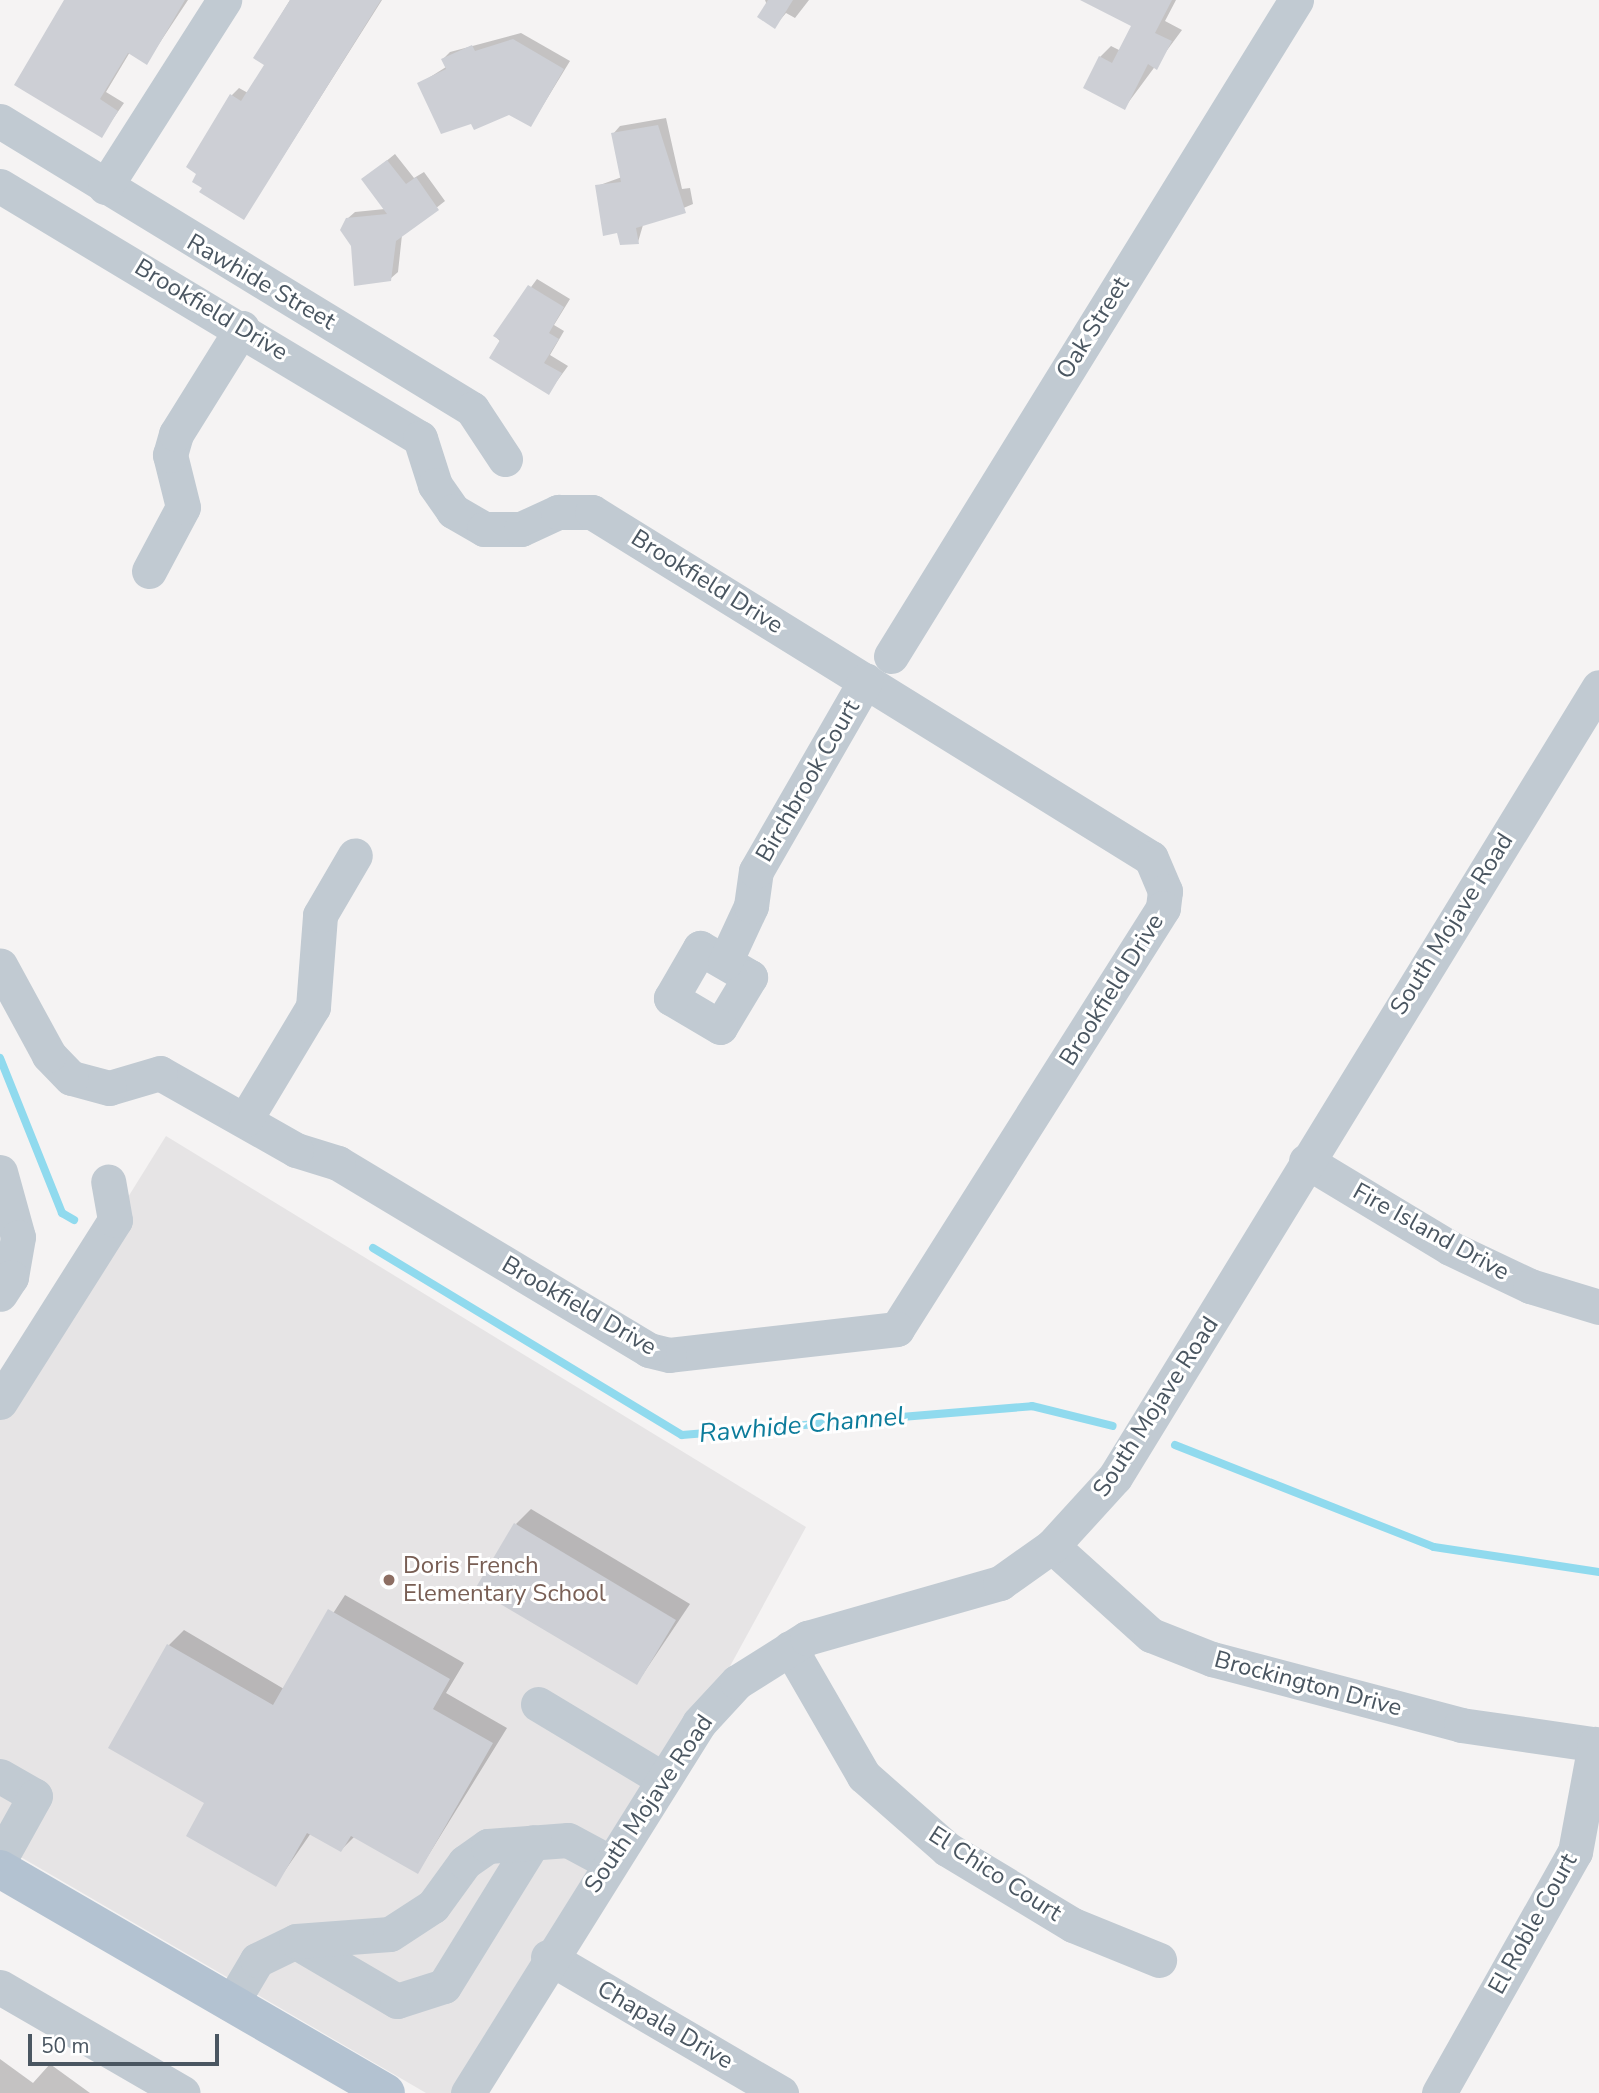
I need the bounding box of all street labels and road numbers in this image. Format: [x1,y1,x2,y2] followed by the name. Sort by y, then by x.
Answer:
[182,228,340,336] street label: Rawhide Street
[129,253,293,367] street label: Brookfield Drive
[1050,272,1136,384] street label: Oak Street
[626,524,788,640] street label: Brookfield Drive
[750,695,866,867] street label: Birchbrook Court
[1384,828,1520,1020] street label: South Mojave Road
[1054,909,1170,1071] street label: Brookfield Drive
[1348,1177,1514,1287] street label: Fire Island Drive
[497,1250,661,1362] street label: Brookfield Drive
[1087,1312,1225,1502] street label: South Mojave Road
[1211,1645,1405,1723] street label: Brockington Drive
[579,1709,719,1899] street label: South Mojave Road
[923,1820,1067,1928] street label: El Chico Court
[1483,1849,1583,1999] street label: El Roble Court
[592,1974,738,2076] street label: Chapala Drive

